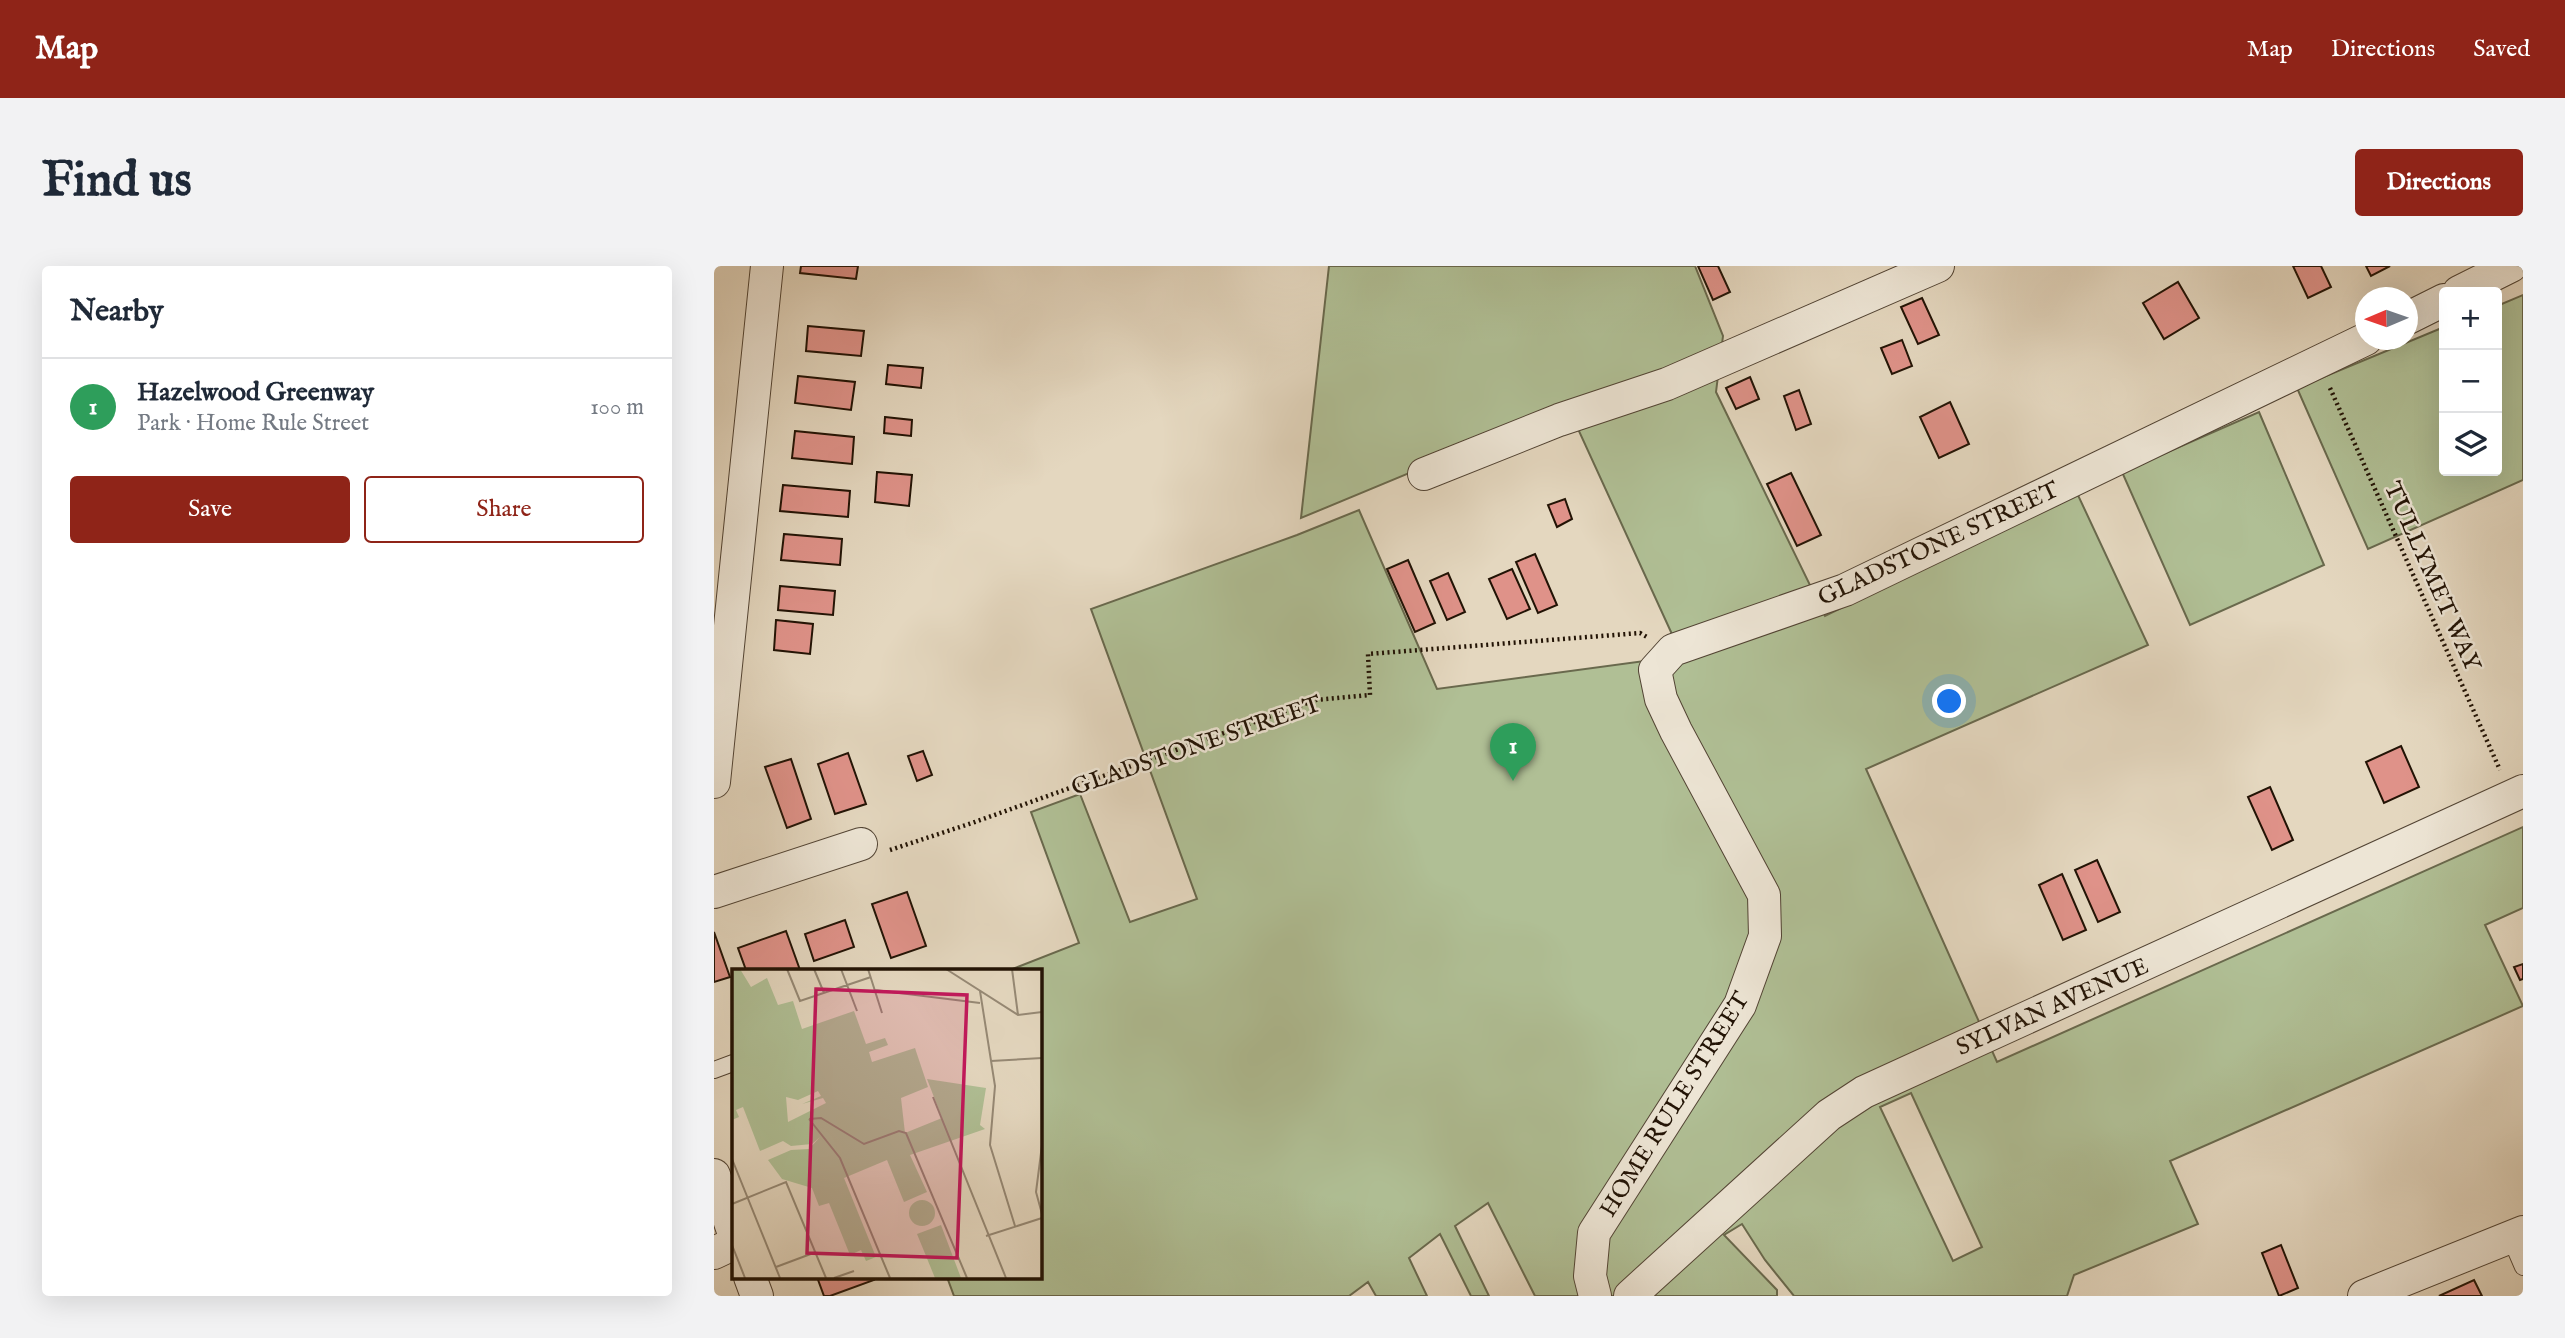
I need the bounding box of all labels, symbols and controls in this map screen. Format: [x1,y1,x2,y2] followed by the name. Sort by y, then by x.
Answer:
[35,28,98,70] text: Map
[2247,34,2293,65] text: Map
[2331,34,2435,65] text: Directions
[2473,34,2530,65] text: Saved
[2355,149,2523,216] button: Directions
[42,151,192,213] text: Find us
[2355,287,2418,350] north arrow
[2439,287,2502,476] map controls
[2439,287,2502,350] button: +
[70,293,163,331] text: Nearby
[2439,350,2502,413] button: −
[137,376,374,409] text: Hazelwood Greenway
[89,393,97,422] text: 1
[590,393,644,422] text: 100 m
[137,409,369,438] text: Park · Home Rule Street
[2439,413,2502,476] button: layers
[1813,475,2064,614] street label: GLADSTONE STREET
[70,476,350,543] button: Save
[364,476,644,543] button: Share
[2376,477,2488,678] street label: TULLYMET WAY
[1932,684,1966,718] your location
[1067,689,1326,804] street label: GLADSTONE STREET
[1490,723,1536,781] pin: 1
[1952,951,2154,1064] street label: SYLVAN AVENUE
[732,969,1041,1278] inset map
[1593,986,1758,1223] street label: HOME RULE STREET

